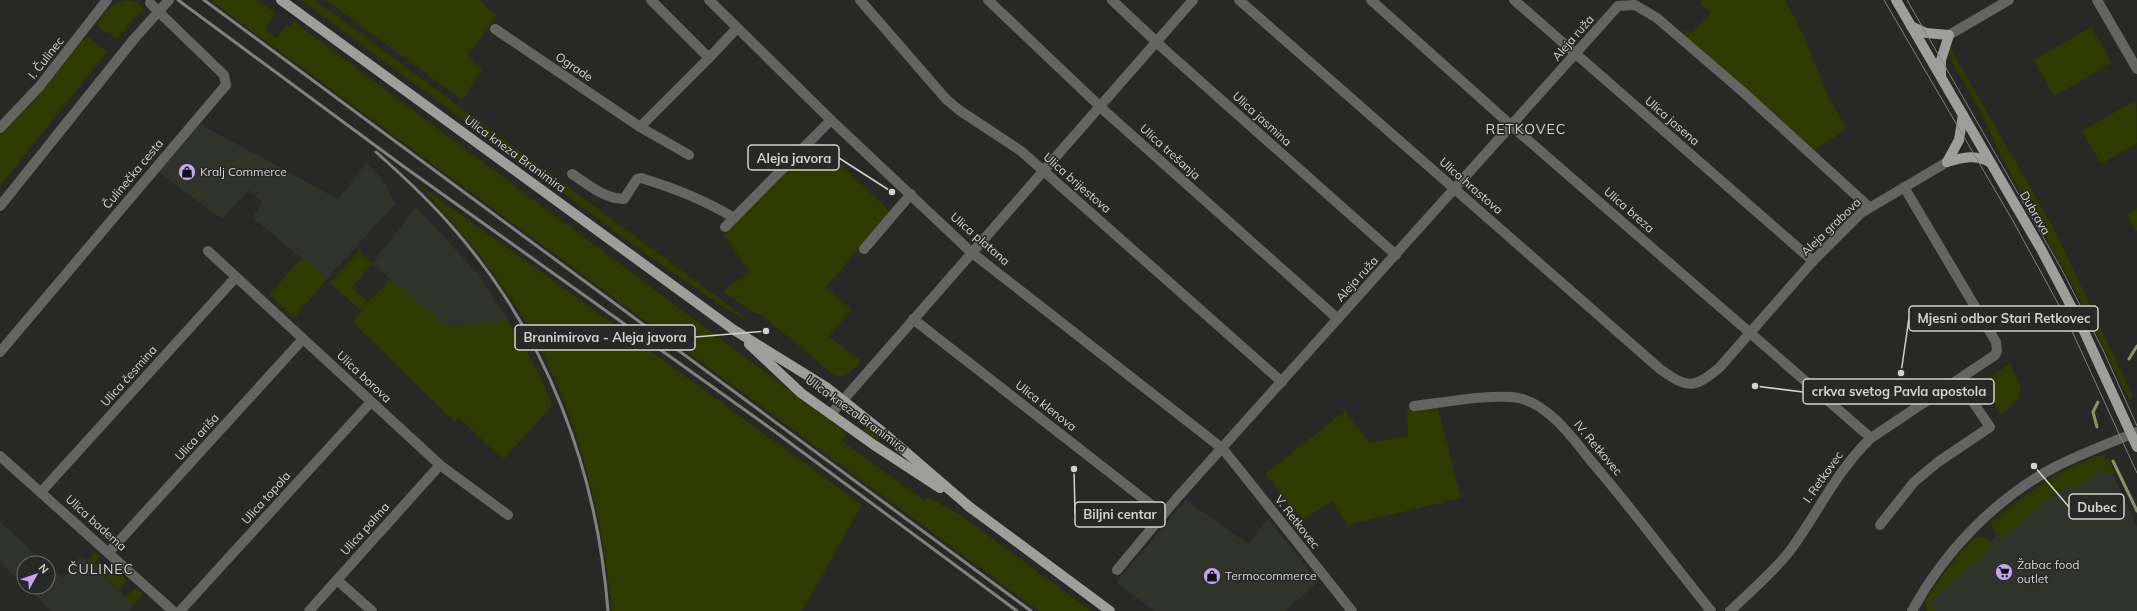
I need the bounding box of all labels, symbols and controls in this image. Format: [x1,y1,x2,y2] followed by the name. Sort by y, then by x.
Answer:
[1549,12,1597,64] street label: Aleja ruža
[25,34,67,82] street label: I. Čulinec
[553,49,596,84] street label: Ograde
[1230,88,1295,149] street label: Ulica jasmina
[1642,93,1703,148] street label: Ulica jasena
[462,112,569,195] street label: Ulica kneza Branimira
[1486,120,1566,138] district label: RETKOVEC
[1137,121,1204,183] street label: Ulica trešanja
[99,136,166,212] street label: Čulinečka cesta
[748,145,839,170] callout: Aleja javora
[1040,149,1114,216] street label: Ulica brijestova
[757,150,831,166] text: Aleja javora
[1436,154,1506,217] street label: Ulica hrastova
[177,162,197,182] shop icon: Kralj Commerce
[200,164,287,179] place label: Kralj Commerce
[1601,184,1658,236] street label: Ulica breza
[2017,188,2054,237] street label: Dubrava
[1798,194,1864,259] street label: Aleja grabova
[948,209,1013,268] street label: Ulica platana
[1332,253,1381,305] street label: Aleja ruža
[1909,306,2098,331] callout: Mjesni odbor Stari Retkovec
[1918,310,2091,326] text: Mjesni odbor Stari Retkovec
[515,325,695,350] callout: Branimirova - Aleja javora
[523,329,687,345] text: Branimirova - Aleja javora
[97,342,160,409] street label: Ulica česmina
[334,348,395,406] street label: Ulica borova
[803,372,910,455] street label: Ulica kneza Branimira
[1013,377,1080,434] street label: Ulica klenova
[1803,379,1994,404] callout: crkva svetog Pavla apostola
[1812,383,1986,399] text: crkva svetog Pavla apostola
[172,410,222,463] street label: Ulica ariša
[1571,417,1626,478] street label: IV. Retkovec
[1799,448,1846,505] street label: I. Retkovec
[238,468,293,527] street label: Ulica topola
[63,491,130,554] street label: Ulica badema
[1272,492,1323,552] street label: V. Retkovec
[2069,494,2124,519] callout: Dubec
[337,499,392,558] street label: Ulica palma
[2077,499,2117,515] text: Dubec
[1075,502,1165,527] callout: Biljni centar
[1083,506,1158,522] text: Biljni centar
[16,555,56,595] north arrow
[2017,557,2080,586] place label: Žabac food outlet
[68,560,134,578] district label: ČULINEC
[36,561,52,576] text: N
[1994,562,2014,582] supermarket icon: Žabac food outlet
[1202,566,1222,586] shop icon: Termocommerce
[1225,568,1317,583] place label: Termocommerce

